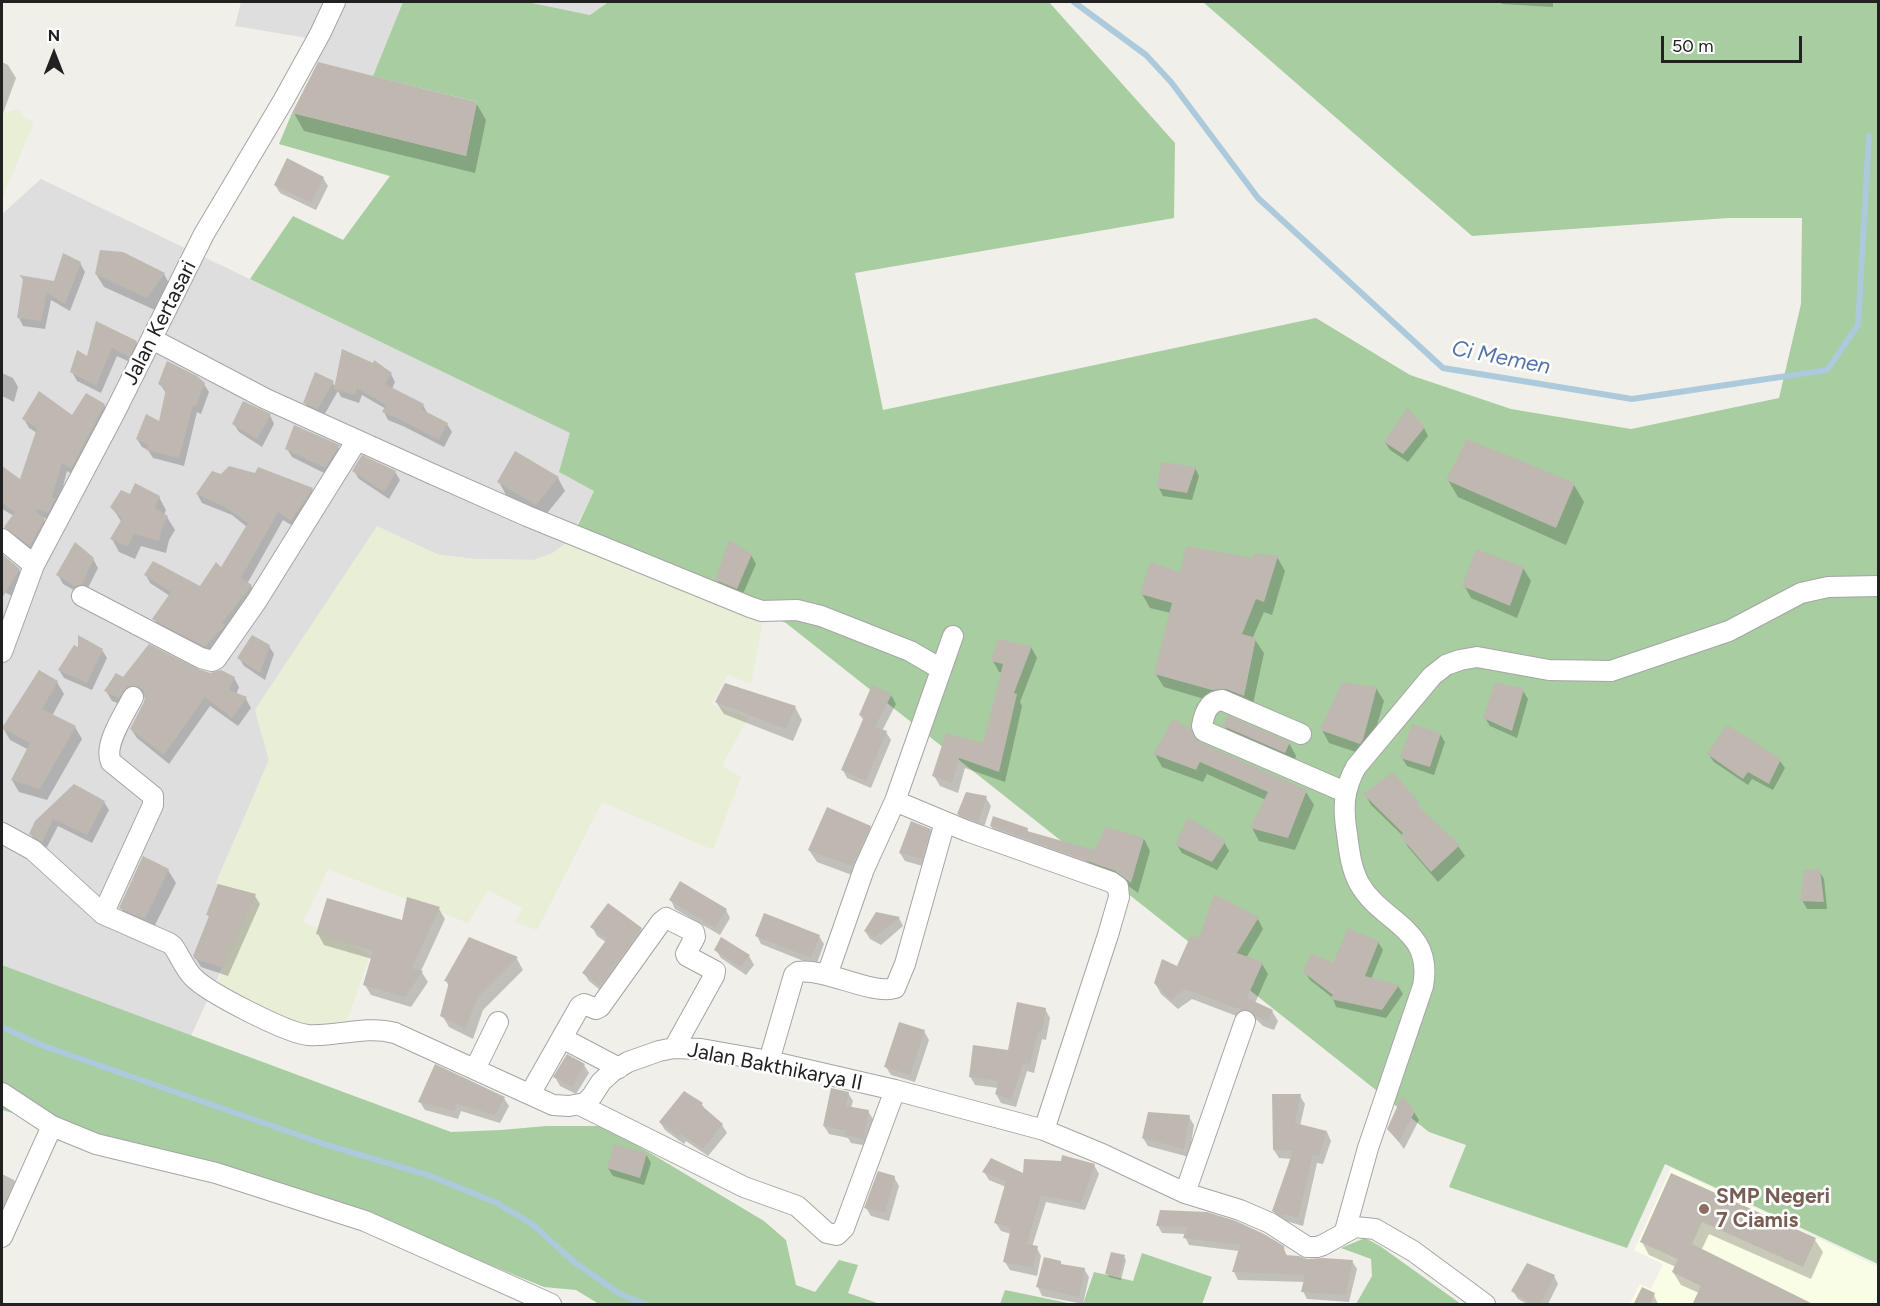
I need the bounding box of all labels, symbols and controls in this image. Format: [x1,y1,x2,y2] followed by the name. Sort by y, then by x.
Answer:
[24,24,84,84] north arrow
[1664,24,1805,62] scale bar
[48,26,60,45] text: N
[1672,35,1714,57] text: 50 m
[118,257,202,389] street label: Jalan Kertasari
[1449,335,1553,381] water label: Ci Memen
[685,1038,865,1096] street label: Jalan Bakthikarya II
[1716,1184,1830,1234] place label: SMP Negeri 7 Ciamis
[1697,1202,1711,1216] marker: SMP Negeri 7 Ciamis

